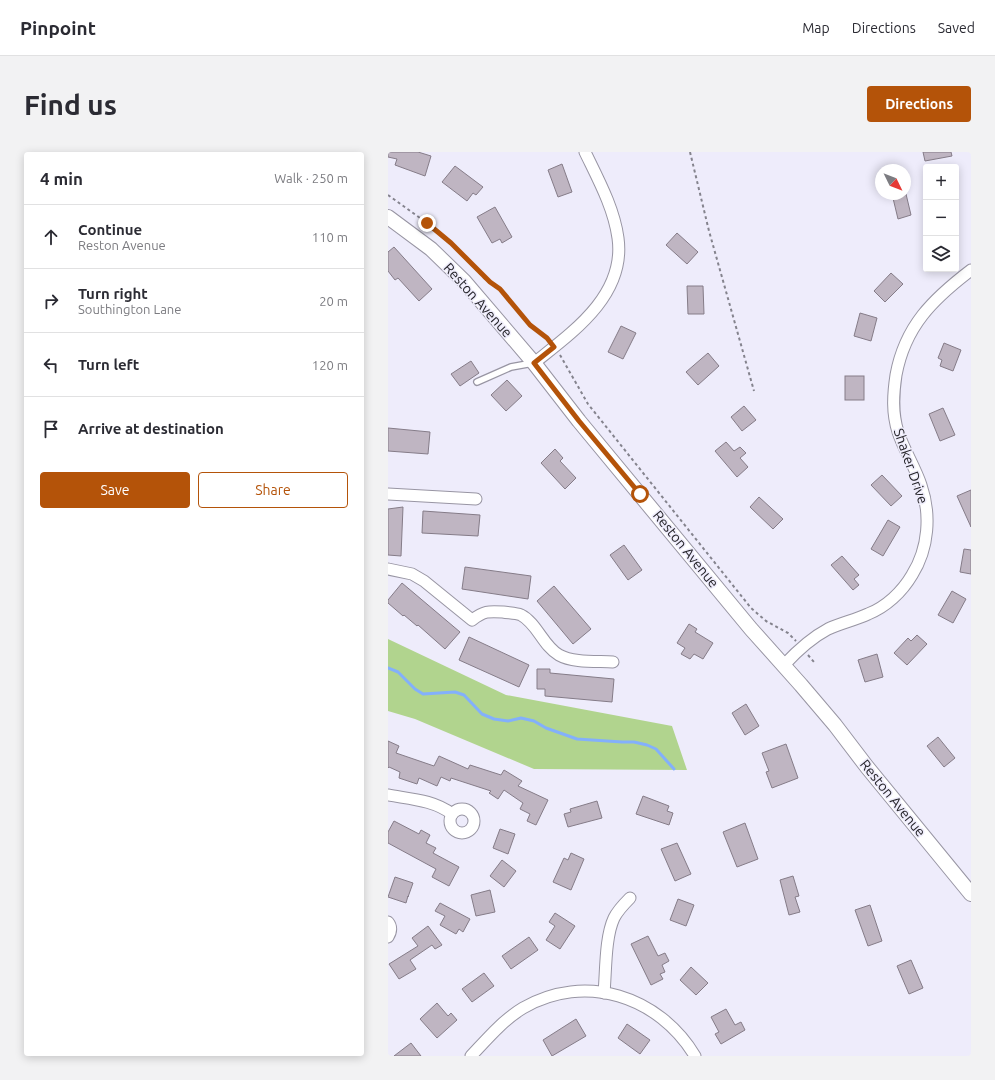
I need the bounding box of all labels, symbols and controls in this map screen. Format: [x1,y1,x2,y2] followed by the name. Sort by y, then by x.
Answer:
[20,17,96,39] text: Pinpoint
[802,20,830,36] text: Map
[852,20,916,36] text: Directions
[938,20,975,36] text: Saved
[867,86,971,122] button: Directions
[24,89,117,120] text: Find us
[875,164,911,200] north arrow
[923,164,959,272] map controls
[923,164,959,200] button: +
[40,169,83,188] text: 4 min
[274,171,348,185] text: Walk · 250 m
[923,200,959,236] button: −
[418,214,436,232] route end
[78,221,142,238] text: Continue
[40,226,62,248] icon: ahead
[312,230,348,244] text: 110 m
[923,236,959,272] button: layers
[78,238,166,252] text: Reston Avenue
[440,260,516,340] street label: Reston Avenue
[78,285,148,302] text: Turn right
[40,290,62,312] icon: right
[319,294,348,308] text: 20 m
[78,302,181,316] text: Southington Lane
[40,354,62,376] icon: left
[78,356,139,373] text: Turn left
[312,358,348,372] text: 120 m
[40,418,62,440] icon: arrive
[78,420,224,437] text: Arrive at destination
[891,426,931,506] street label: Shaker Drive
[40,472,190,508] button: Save
[198,472,348,508] button: Share
[631,485,649,503] route start
[650,507,722,591] street label: Reston Avenue
[857,756,929,840] street label: Reston Avenue

